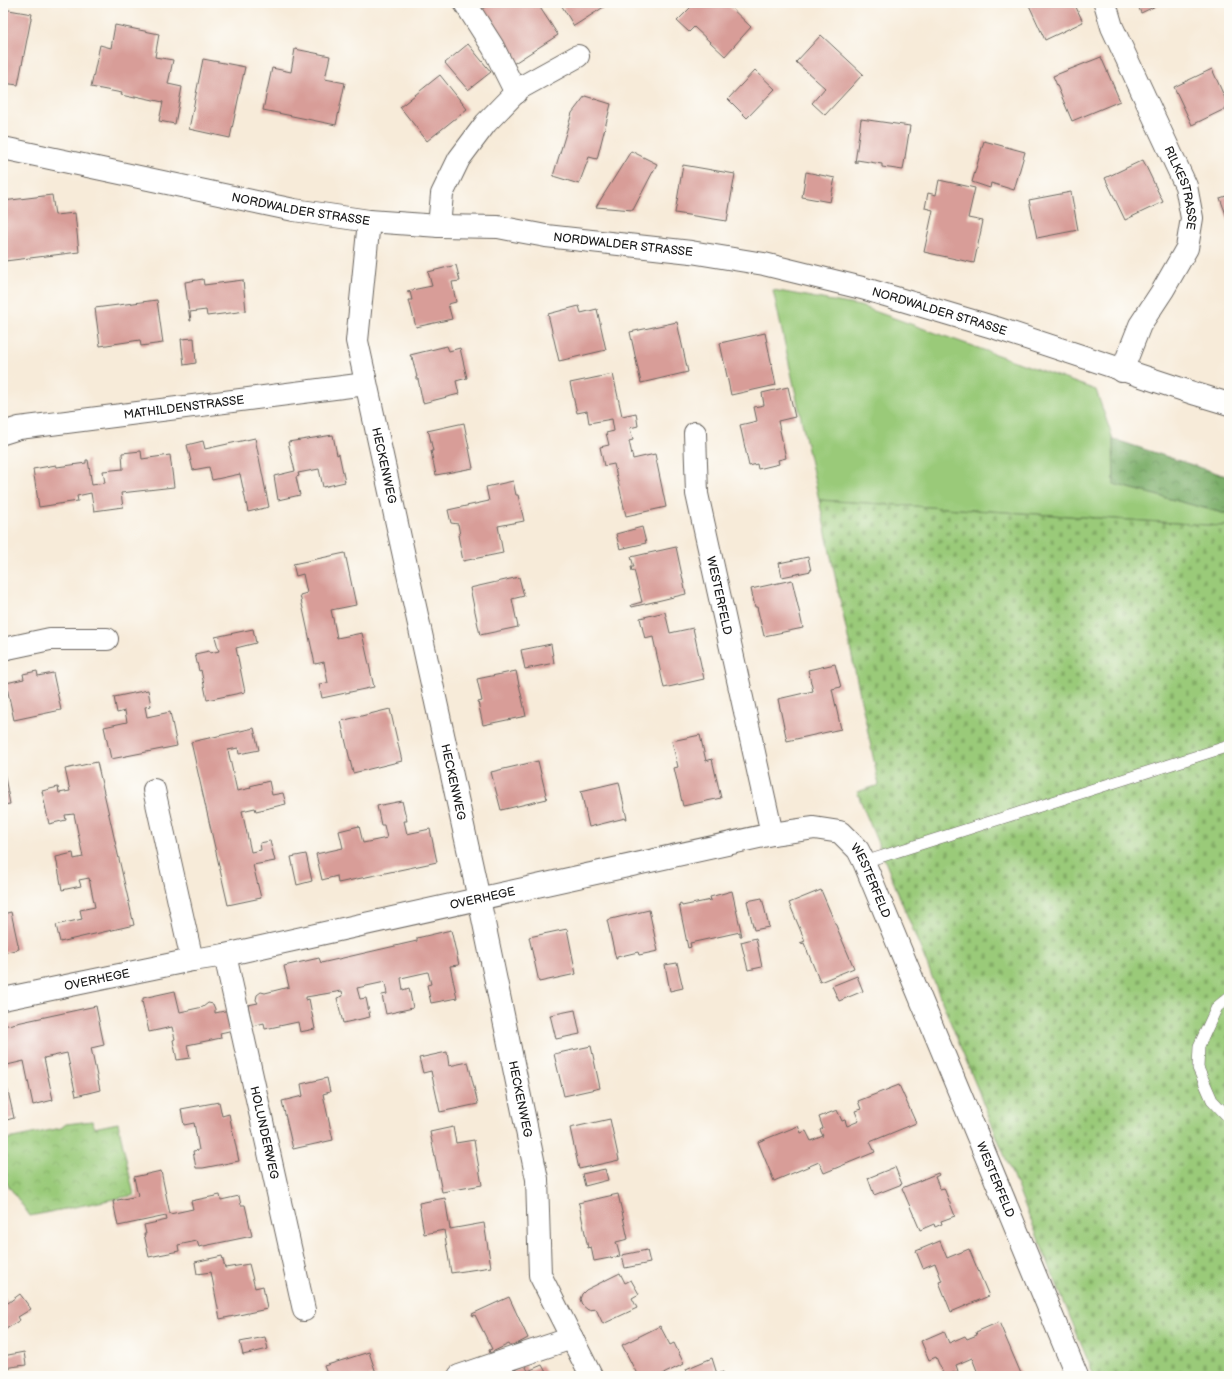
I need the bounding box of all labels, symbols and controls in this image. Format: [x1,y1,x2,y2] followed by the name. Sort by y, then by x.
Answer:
[1161,144,1200,231] street label: RILKESTRASSE
[230,189,371,229] street label: NORDWALDER STRASSE
[553,229,694,260] street label: NORDWALDER STRASSE
[870,284,1009,339] street label: NORDWALDER STRASSE
[123,392,245,422] street label: MATHILDENSTRASSE
[369,426,400,505] street label: HECKENWEG
[703,555,735,637] street label: WESTERFELD
[438,742,469,822] street label: HECKENWEG
[848,840,894,921] street label: WESTERFELD
[448,884,516,913] street label: OVERHEGE
[63,966,131,994] street label: OVERHEGE
[505,1059,536,1139] street label: HECKENWEG
[247,1085,282,1181] street label: HOLUNDERWEG
[973,1140,1018,1220] street label: WESTERFELD

